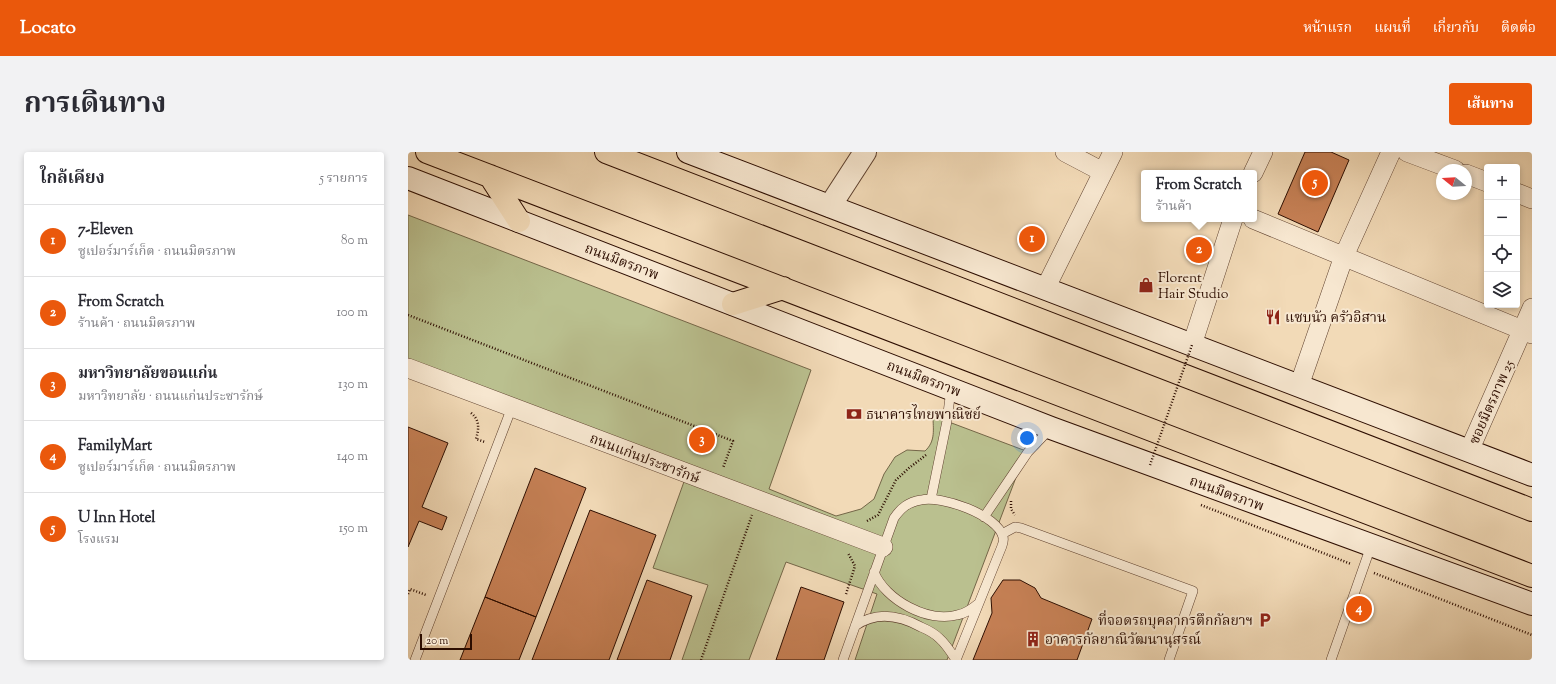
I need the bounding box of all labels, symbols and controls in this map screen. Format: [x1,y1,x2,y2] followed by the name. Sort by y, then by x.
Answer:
[20,15,76,42] text: Locato
[1303,19,1352,39] text: หน้าแรก
[1374,19,1411,39] text: แผนที่
[1433,19,1479,39] text: เกี่ยวกับ
[1501,19,1536,39] text: ติดต่อ
[1449,83,1532,125] button: เส้นทาง
[24,85,166,125] text: การเดินทาง
[1436,164,1472,200] north arrow
[1484,164,1520,308] map controls
[1484,164,1520,200] button: +
[40,167,105,191] text: ใกล้เคียง
[1302,168,1328,198] pin: 5
[319,170,368,188] text: 5 รายการ
[1141,170,1257,222] popup
[1156,175,1242,196] text: From Scratch
[1156,198,1192,216] text: ร้านค้า
[1484,200,1520,236] button: −
[78,220,133,241] text: 7-Eleven
[1019,224,1045,254] pin: 1
[51,232,55,250] text: 1
[341,232,368,250] text: 80 m
[1186,235,1212,265] pin: 2
[1484,236,1520,272] button: locate
[581,240,661,286] street label: ถนนมิตรภาพ
[78,243,236,261] text: ซูเปอร์มาร์เก็ต · ถนนมิตรภาพ
[1158,269,1229,305] place label: Florent Hair Studio
[1484,272,1520,308] button: layers
[1137,276,1155,294] shop icon: Florent Hair Studio
[78,292,164,313] text: From Scratch
[50,304,56,322] text: 2
[336,304,368,322] text: 100 m
[1264,308,1282,326] restaurant icon: แซบนัว ครัวอิสาน
[1285,309,1386,329] place label: แซบนัว ครัวอิสาน
[78,315,195,333] text: ร้านค้า · ถนนมิตรภาพ
[883,357,963,403] street label: ถนนมิตรภาพ
[1465,357,1520,448] street label: ซอยมิตรภาพ 25
[78,364,218,385] text: มหาวิทยาลัยขอนแก่น
[50,376,56,394] text: 3
[338,376,368,394] text: 130 m
[78,388,263,406] text: มหาวิทยาลัย · ถนนแก่นประชารักษ์
[866,404,981,426] place label: ธนาคารไทยพาณิชย์
[845,405,863,423] bank icon: ธนาคารไทยพาณิชย์
[689,425,715,455] pin: 3
[1017,428,1037,448] your location
[586,429,703,490] street label: ถนนแก่นประชารักษ์
[78,436,152,457] text: FamilyMart
[50,448,56,466] text: 4
[337,448,368,466] text: 140 m
[78,459,236,477] text: ซูเปอร์มาร์เก็ต · ถนนมิตรภาพ
[1186,472,1266,518] street label: ถนนมิตรภาพ
[78,508,156,529] text: U Inn Hotel
[51,520,55,538] text: 5
[339,520,368,538] text: 150 m
[78,531,119,549] text: โรงแรม
[1346,594,1372,624] pin: 4
[1098,610,1253,632] place label: ที่จอดรถบุคลากรตึกกัลยาฯ
[1256,611,1274,629] parking icon: ที่จอดรถบุคลากรตึกกัลยาฯ
[1024,630,1042,648] building icon: อาคารกัลยาณิวัฒนานุสรณ์
[1045,630,1201,651] place label: อาคารกัลยาณิวัฒนานุสรณ์
[420,632,472,651] scale bar
[426,633,448,649] text: 20 m

